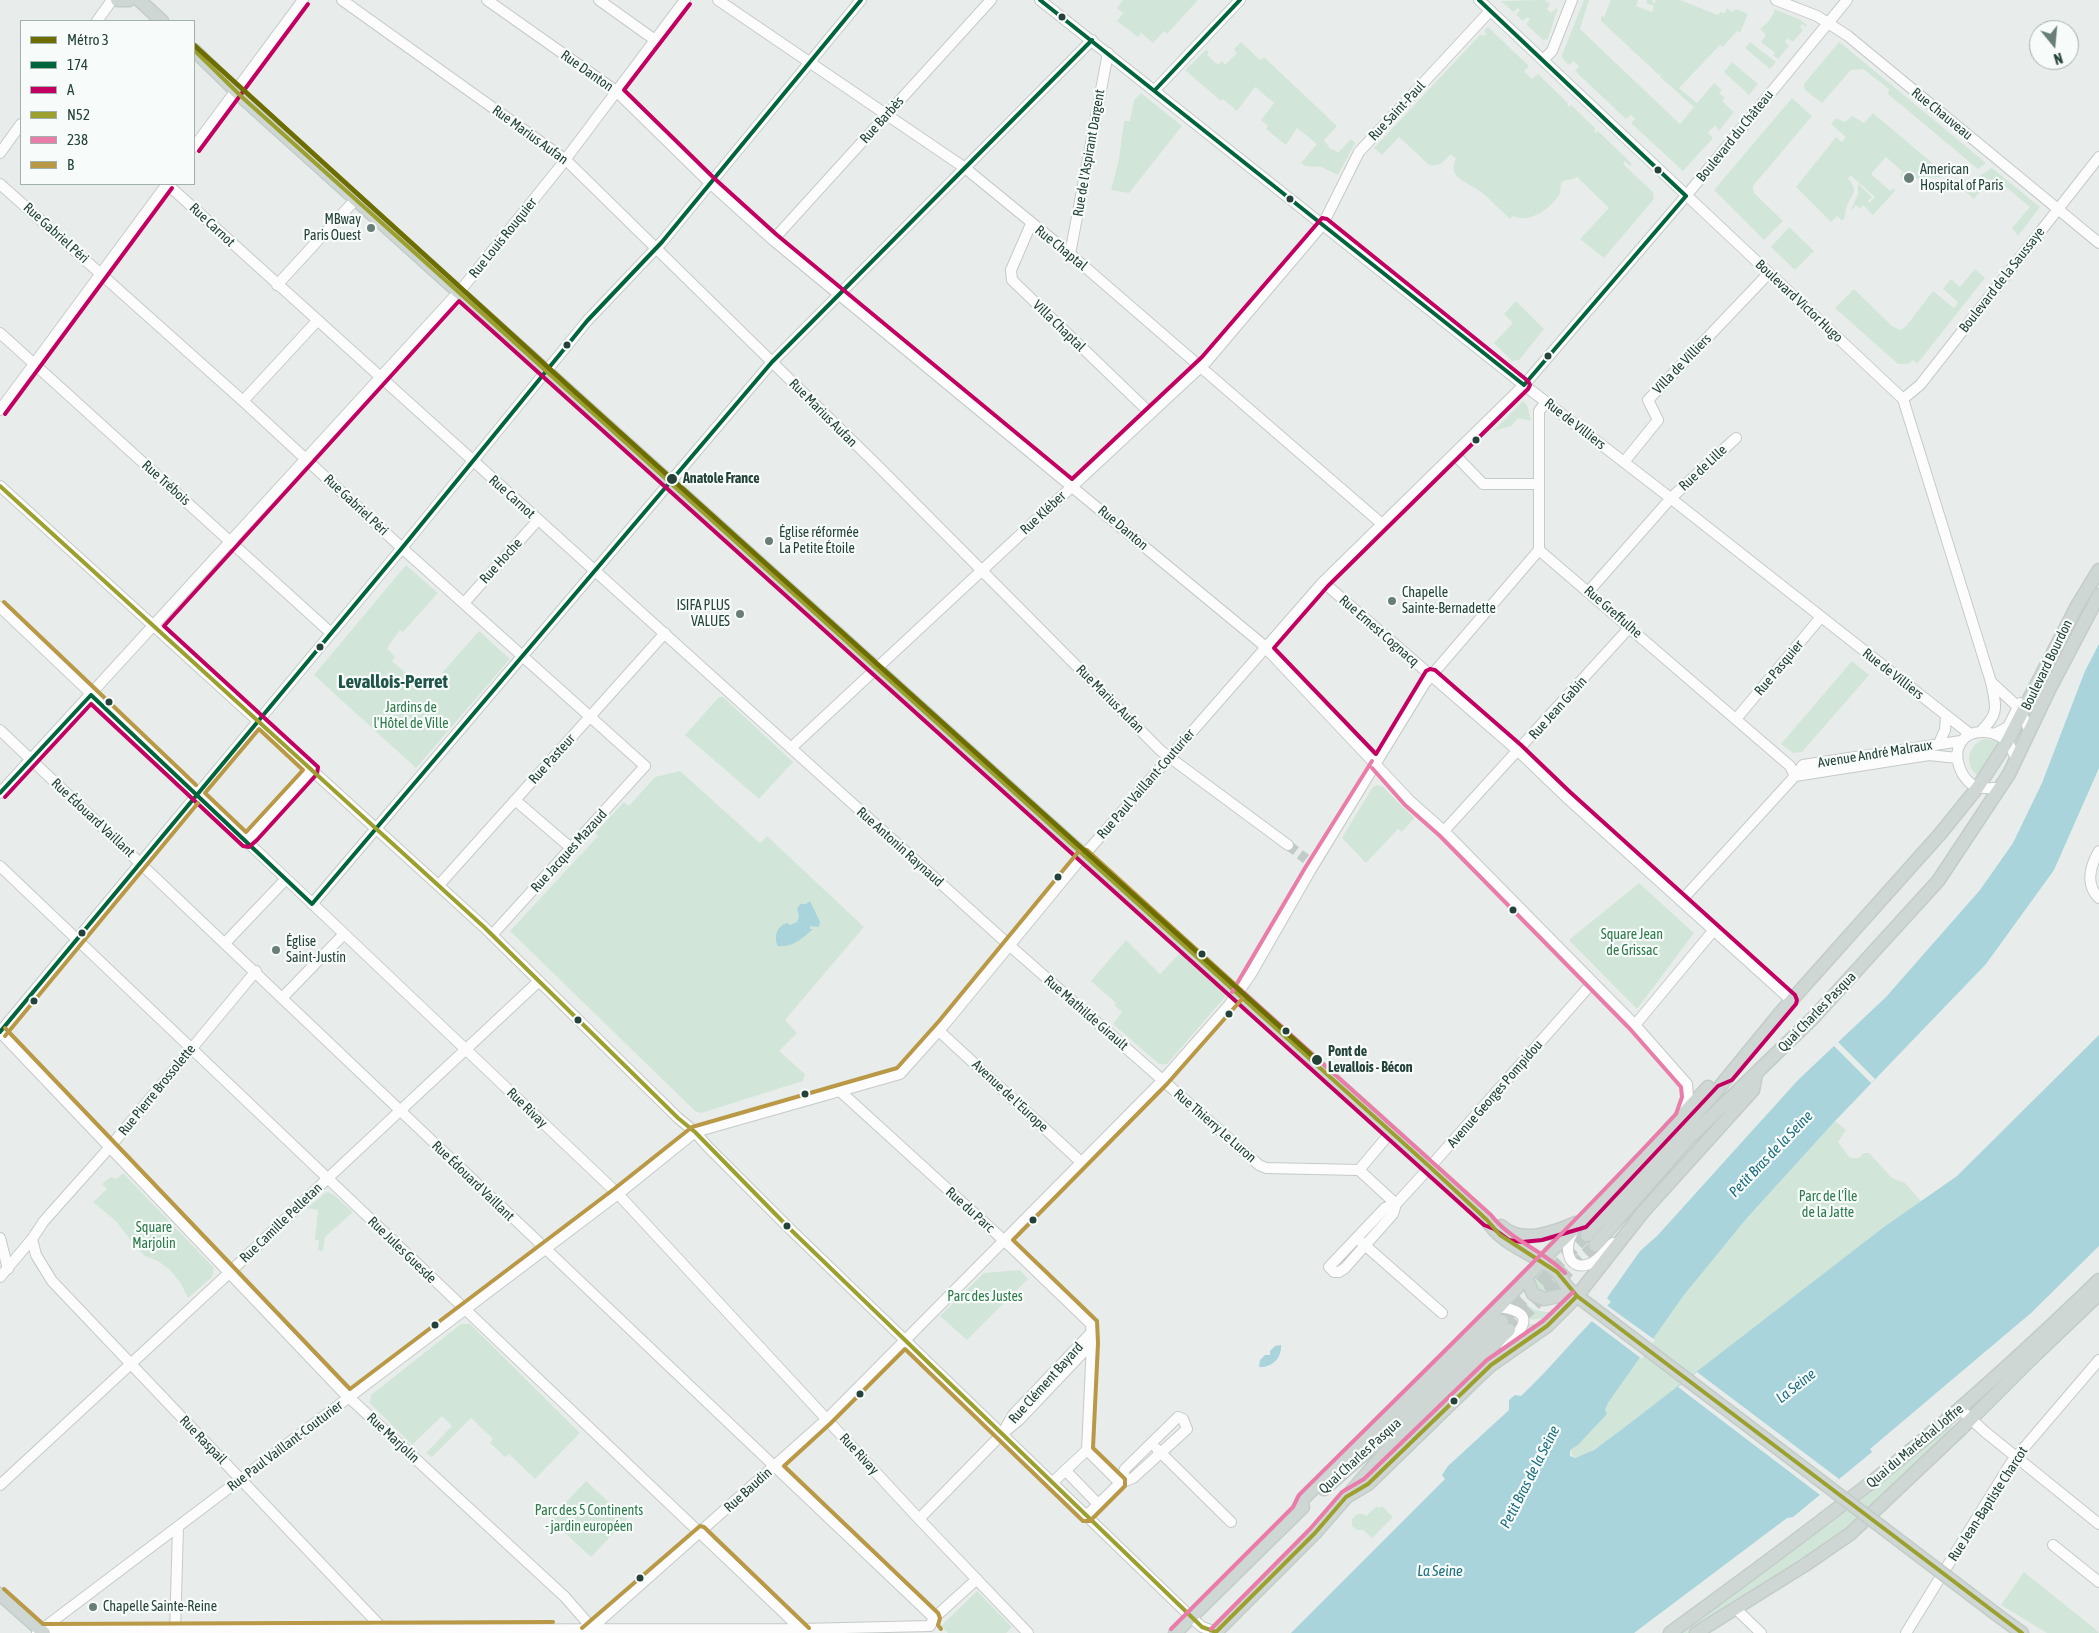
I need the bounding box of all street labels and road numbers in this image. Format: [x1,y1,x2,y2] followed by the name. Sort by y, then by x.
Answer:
[557,47,617,95] street label: Rue Danton
[1365,78,1429,144] street label: Rue Saint-Paul
[1908,84,1976,144] street label: Rue Chauveau
[1693,87,1777,185] street label: Boulevard du Château
[1070,88,1108,218] street label: Rue de l'Aspirant Dargent
[857,93,907,147] street label: Rue Barbès
[489,102,571,168] street label: Rue Marius Aufan
[466,195,540,281] street label: Rue Louis Rouquier
[20,199,92,267] street label: Rue Gabriel Péri
[186,200,238,250] street label: Rue Carnot
[1031,222,1091,274] street label: Rue Chaptal
[1956,224,2048,336] street label: Boulevard de la Saussaye
[1752,256,1846,346] street label: Boulevard Victor Hugo
[1029,297,1089,355] street label: Villa Chaptal
[1649,330,1715,398] street label: Villa de Villiers
[785,375,861,451] street label: Rue Marius Aufan
[1541,395,1609,453] street label: Rue de Villiers
[1676,442,1730,494] street label: Rue de Lille
[138,457,194,509] street label: Rue Trébois
[320,471,392,539] street label: Rue Gabriel Péri
[485,472,539,522] street label: Rue Carnot
[1017,488,1069,538] street label: Rue Kléber
[1094,502,1152,554] street label: Rue Danton
[476,535,526,587] street label: Rue Hoche
[1581,582,1645,642] street label: Rue Greffulhe
[1336,592,1422,670] street label: Rue Ernest Cognacq
[2018,617,2076,713] street label: Boulevard Bourdon
[1751,637,1807,699] street label: Rue Pasquier
[1859,645,1927,703] street label: Rue de Villiers
[1072,661,1148,737] street label: Rue Marius Aufan
[1525,673,1591,743] street label: Rue Jean Gabin
[1094,726,1198,842] street label: Rue Paul Vaillant-Couturier
[525,731,579,787] street label: Rue Pasteur
[1817,737,1933,771] street label: Avenue André Malraux
[48,775,138,861] street label: Rue Édouard Vaillant
[853,804,947,890] street label: Rue Antonin Raynaud
[527,806,611,896] street label: Rue Jacques Mazaud
[1774,968,1860,1056] street label: Quai Charles Pasqua
[1041,972,1131,1054] street label: Rue Mathilde Girault
[1444,1037,1546,1151] street label: Avenue Georges Pompidou
[115,1041,199,1139] street label: Rue Pierre Brossolette
[968,1056,1052,1136] street label: Avenue de l'Europe
[503,1085,551,1131] street label: Rue Rivay
[1170,1086,1260,1166] street label: Rue Thierry Le Luron
[428,1137,518,1225] street label: Rue Édouard Vaillant
[236,1180,326,1266] street label: Rue Camille Pelletan
[942,1184,998,1236] street label: Rue du Parc
[364,1213,440,1287] street label: Rue Jules Guesde
[1005,1339,1087,1427] street label: Rue Clément Bayard
[224,1397,346,1495] street label: Rue Paul Vaillant-Couturier
[1863,1401,1967,1491] street label: Quai du Maréchal Joffre
[363,1409,423,1467] street label: Rue Marjolin
[176,1412,230,1468] street label: Rue Raspail
[1315,1415,1405,1497] street label: Quai Charles Pasqua
[836,1430,882,1478] street label: Rue Rivay
[1945,1444,2031,1564] street label: Rue Jean-Baptiste Charcot
[721,1464,775,1516] street label: Rue Baudin

